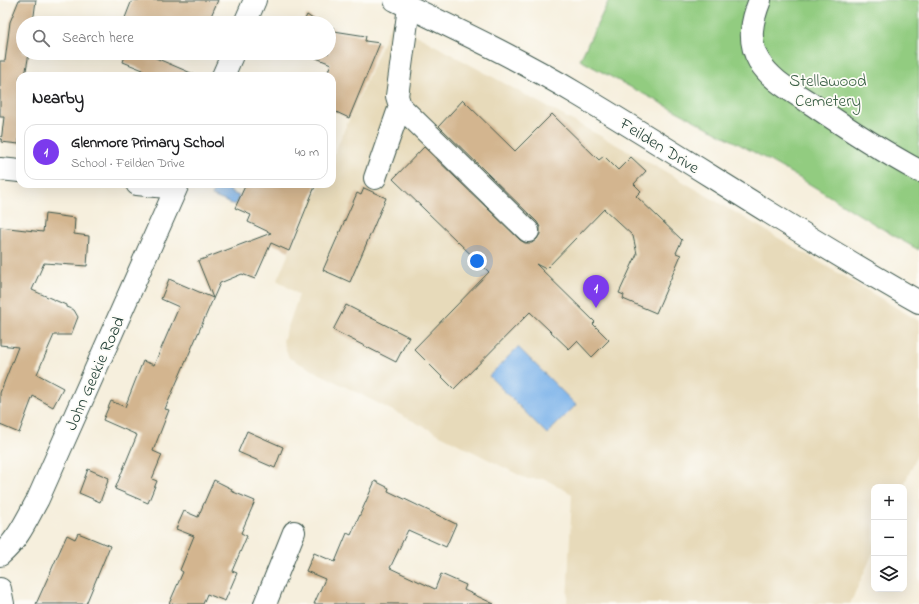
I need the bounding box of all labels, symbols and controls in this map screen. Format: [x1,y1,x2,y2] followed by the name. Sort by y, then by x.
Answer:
[16,16,336,60] search box
[30,27,52,49] icon: search
[62,27,134,49] text: Search here
[789,69,867,115] park label: Stellawood Cemetery
[32,86,84,111] text: Nearby
[614,111,704,181] street label: Feilden Drive
[71,132,224,154] text: Glenmore Primary School
[44,143,48,162] text: 1
[295,143,319,162] text: 40 m
[71,154,185,173] text: School · Feilden Drive
[467,251,487,271] your location
[583,275,609,308] pin: 1
[59,312,132,435] street label: John Geekie Road
[871,484,907,592] map controls
[871,484,907,520] button: +
[871,520,907,556] button: −
[871,556,907,592] button: layers

